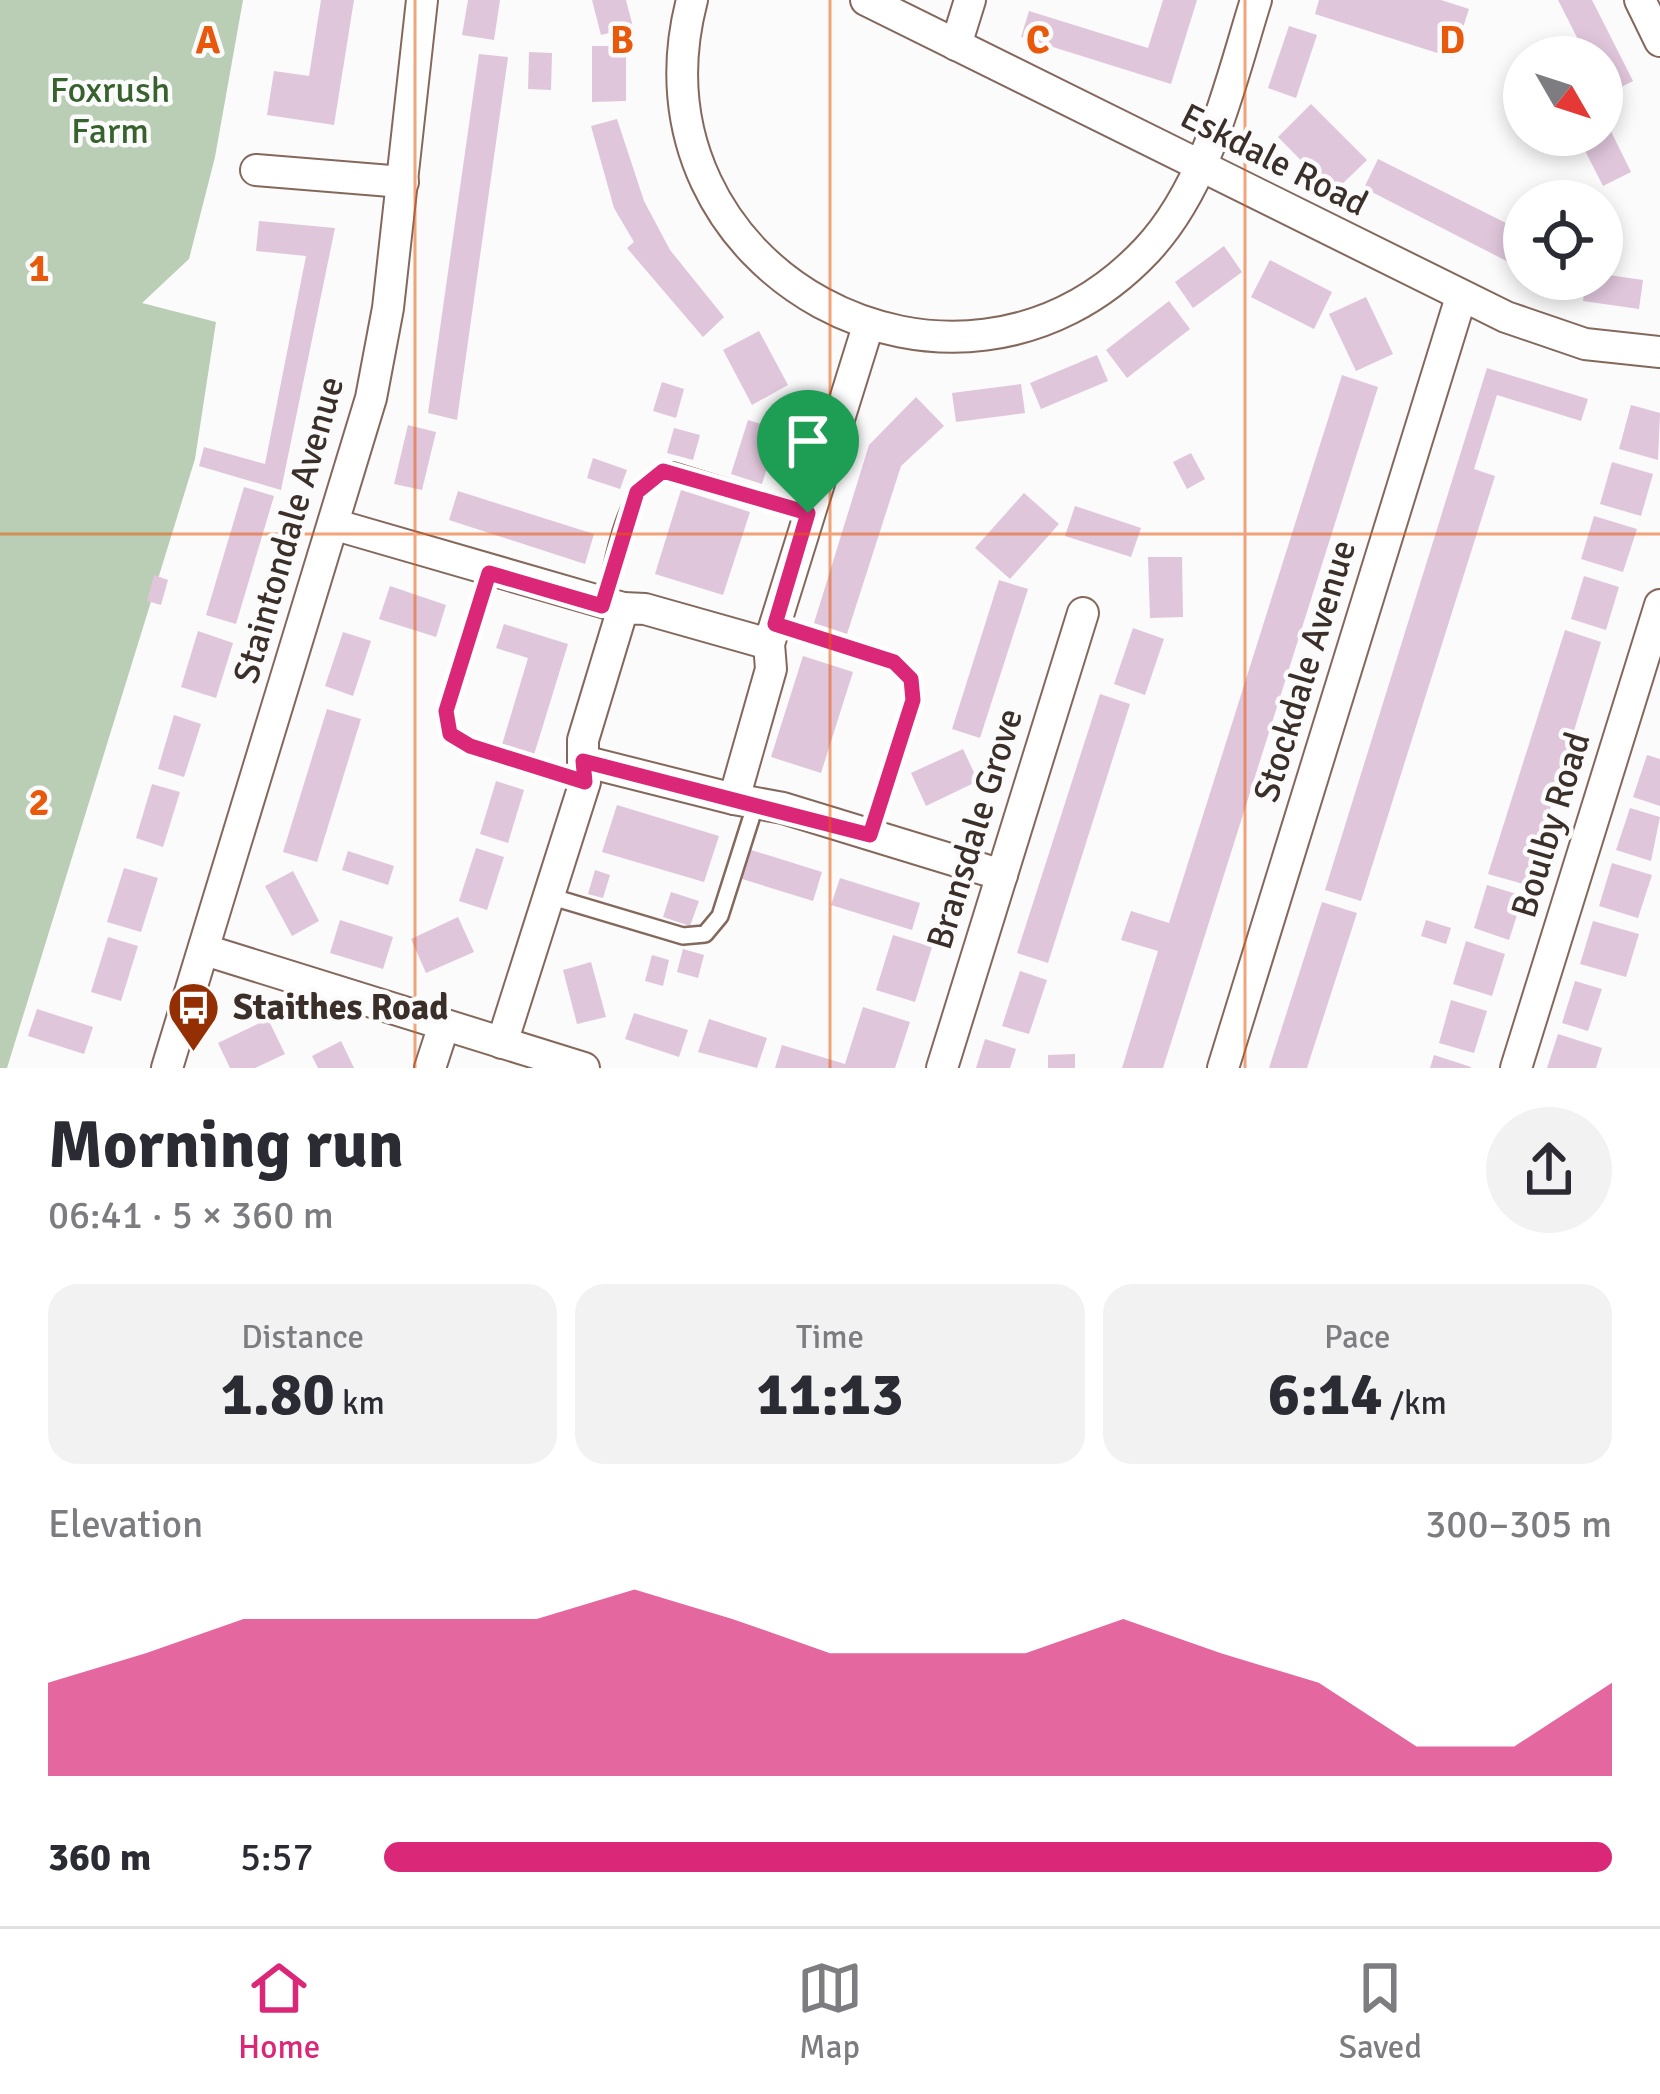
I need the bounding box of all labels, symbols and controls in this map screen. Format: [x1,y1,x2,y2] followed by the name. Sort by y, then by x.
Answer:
[196,16,221,64] text: A
[610,16,634,64] text: B
[1026,16,1050,64] text: C
[1439,16,1465,64] text: D
[1503,36,1623,156] north arrow
[1503,36,1623,300] map controls
[50,68,170,154] park label: Foxrush Farm
[1173,94,1375,226] street label: Eskdale Road
[1503,180,1623,300] button: locate
[28,244,50,292] text: 1
[224,371,354,689] street label: Staintondale Avenue
[757,390,859,513] pin
[775,408,841,474] icon: arrive
[1244,535,1366,807] street label: Stockdale Avenue
[917,703,1033,955] street label: Bransdale Grove
[1501,727,1601,923] street label: Boulby Road
[28,778,50,826] text: 2
[166,979,222,1053] bus stop icon: Staithes Road
[233,985,449,1030] place label: Staithes Road
[48,1105,404,1186] text: Morning run
[1486,1107,1612,1233] button: share
[48,1191,334,1239] text: 06:41 · 5 × 360 m
[241,1317,364,1358] text: Distance
[796,1317,864,1358] text: Time
[1324,1317,1391,1358] text: Pace
[220,1358,335,1432] text: 1.80
[756,1358,904,1432] text: 11:13
[1268,1358,1383,1432] text: 6:14
[335,1383,385,1424] text: km
[1383,1383,1447,1424] text: /km
[48,1500,203,1548] text: Elevation
[1425,1500,1612,1548] text: 300–305 m
[48,1833,151,1881] text: 360 m
[240,1833,314,1881] text: 5:57
[238,1955,320,2068] tab: Home
[797,1955,863,2068] tab: Map
[1339,1955,1422,2068] tab: Saved

